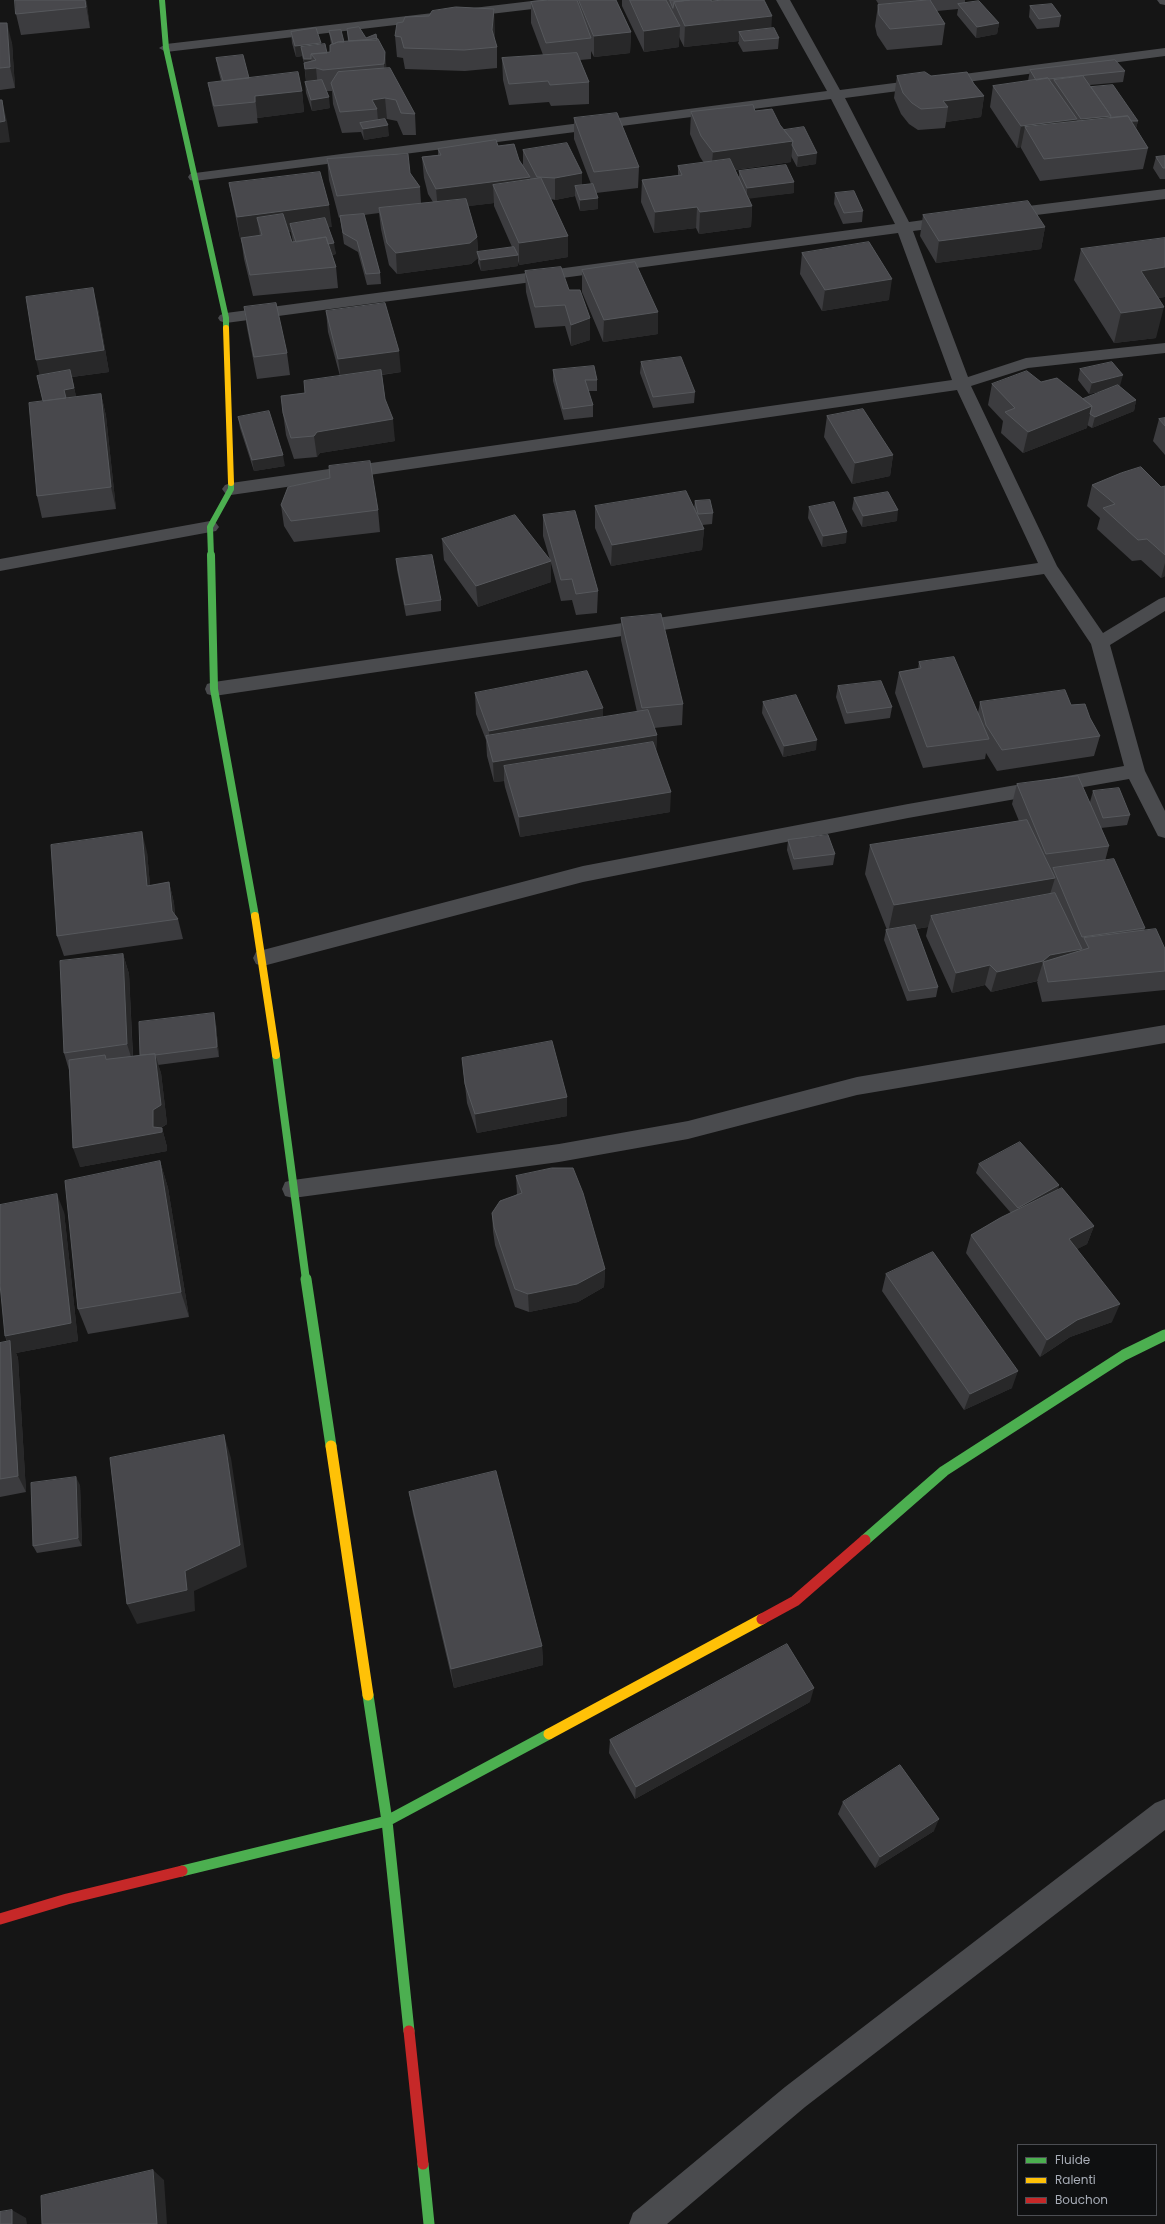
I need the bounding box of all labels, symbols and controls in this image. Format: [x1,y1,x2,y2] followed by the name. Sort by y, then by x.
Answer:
[1017,2144,1157,2216] legend
[1055,2151,1090,2168] text: Fluide
[1055,2171,1096,2188] text: Ralenti
[1055,2191,1108,2208] text: Bouchon

